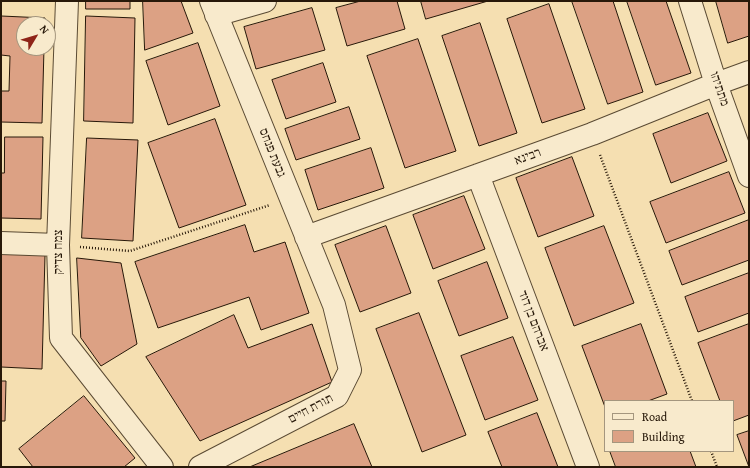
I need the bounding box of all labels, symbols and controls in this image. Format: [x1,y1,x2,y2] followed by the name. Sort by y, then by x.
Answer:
[16,16,56,56] north arrow
[36,21,53,37] text: N
[706,70,732,108] street label: מתתיהו
[255,126,289,180] street label: גבעת פנחס
[513,145,543,169] street label: רבינא
[51,229,67,275] street label: צמח צדיק
[514,289,552,353] street label: אברהם בן דוד
[286,391,336,427] street label: תורת חיים
[604,400,734,452] legend
[642,408,667,425] text: Road
[642,428,685,445] text: Building

